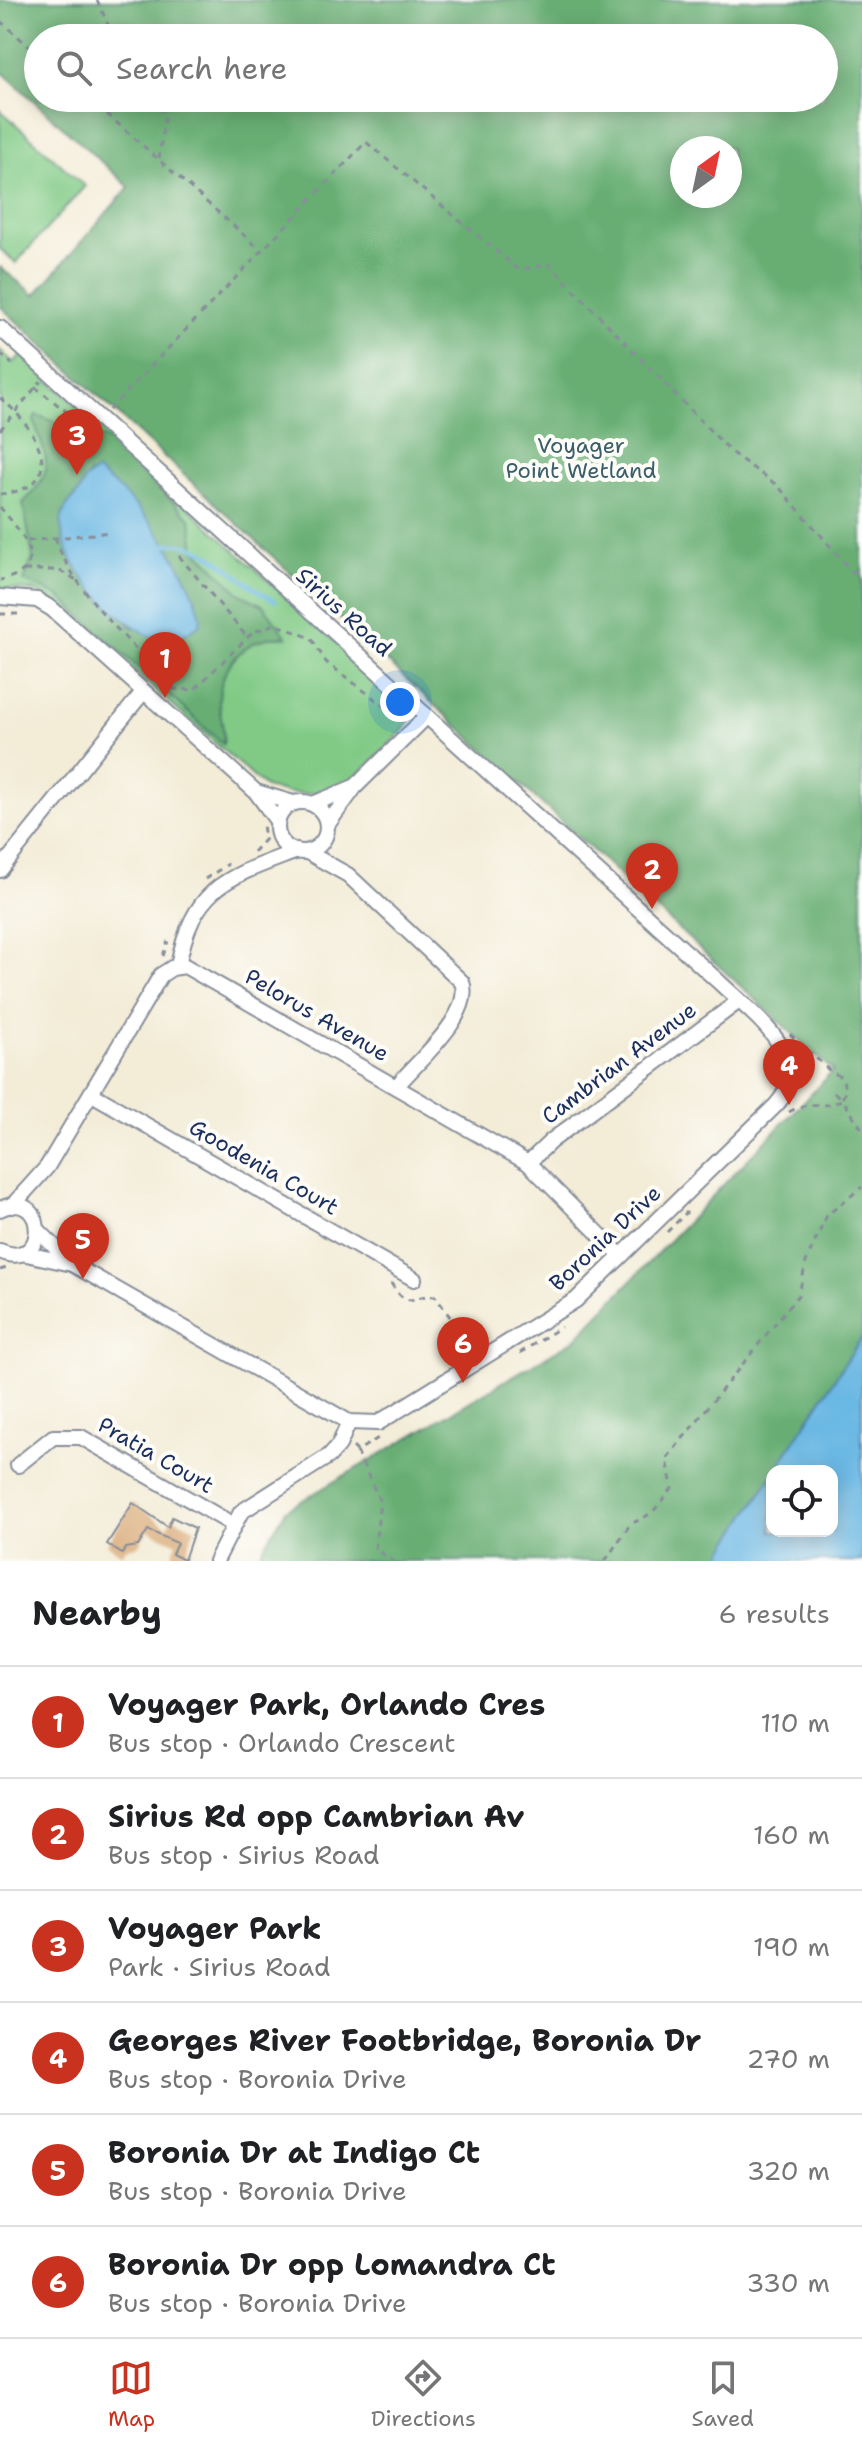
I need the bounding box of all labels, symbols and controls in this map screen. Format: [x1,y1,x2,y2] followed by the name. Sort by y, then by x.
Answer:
[24,24,838,112] search box
[52,46,96,90] icon: search
[116,48,287,89] text: Search here
[670,136,742,208] north arrow
[51,409,103,475] pin: 3
[506,431,656,485] park label: Voyager Point Wetland
[290,561,398,663] street label: Sirius Road
[139,632,191,698] pin: 1
[380,682,420,722] your location
[626,843,678,909] pin: 2
[240,962,394,1068] street label: Pelorus Avenue
[536,995,702,1131] street label: Cambrian Avenue
[763,1039,815,1105] pin: 4
[184,1112,344,1222] street label: Goodenia Court
[543,1179,667,1297] street label: Boronia Drive
[57,1213,109,1279] pin: 5
[437,1317,489,1383] pin: 6
[93,1410,219,1500] street label: Pratia Court
[766,1465,838,1537] map controls
[766,1465,838,1537] button: locate
[32,1590,162,1636] text: Nearby
[718,1596,830,1631] text: 6 results
[108,1684,545,1725] text: Voyager Park, Orlando Cres
[52,1705,64,1740] text: 1
[760,1705,830,1740] text: 110 m
[108,1725,456,1760] text: Bus stop · Orlando Crescent
[108,1796,524,1837] text: Sirius Rd opp Cambrian Av
[49,1817,67,1852] text: 2
[753,1817,830,1852] text: 160 m
[108,1837,380,1872] text: Bus stop · Sirius Road
[108,1908,322,1949] text: Voyager Park
[49,1929,67,1964] text: 3
[753,1929,830,1964] text: 190 m
[108,1949,330,1984] text: Park · Sirius Road
[108,2020,701,2061] text: Georges River Footbridge, Boronia Dr
[49,2041,67,2076] text: 4
[747,2041,830,2076] text: 270 m
[108,2061,407,2096] text: Bus stop · Boronia Drive
[108,2132,480,2173] text: Boronia Dr at Indigo Ct
[50,2153,66,2188] text: 5
[747,2153,830,2188] text: 320 m
[108,2173,407,2208] text: Bus stop · Boronia Drive
[108,2244,556,2285] text: Boronia Dr opp Lomandra Ct
[49,2265,67,2300] text: 6
[746,2265,830,2300] text: 330 m
[108,2285,407,2320] text: Bus stop · Boronia Drive
[108,2356,155,2433] tab: Map
[371,2356,476,2433] tab: Directions
[692,2356,754,2433] tab: Saved

